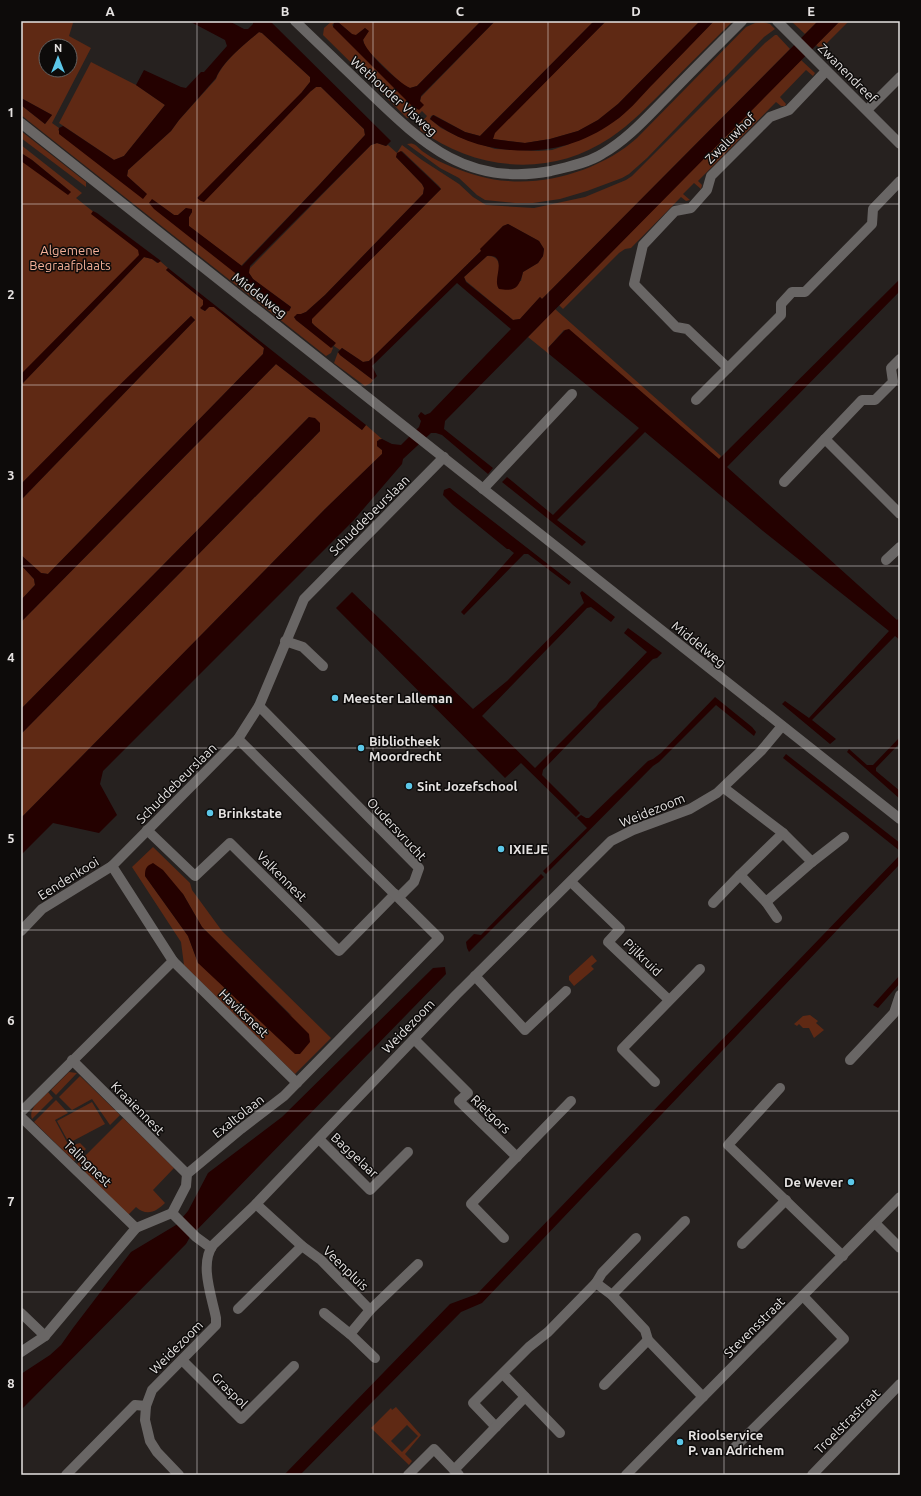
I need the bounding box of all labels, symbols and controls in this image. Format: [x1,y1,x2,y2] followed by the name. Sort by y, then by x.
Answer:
[105,4,115,18] text: A
[281,4,290,18] text: B
[456,4,465,18] text: C
[631,4,641,18] text: D
[807,4,815,18] text: E
[38,38,78,78] north arrow
[816,41,880,105] street label: Zwanendreef
[54,42,62,54] text: N
[348,54,440,138] street label: Wethouder Visweg
[7,105,15,119] text: 1
[702,110,758,166] street label: Zwaluwhof
[29,243,111,272] park label: Algemene Begraafplaats
[230,269,290,321] street label: Middelweg
[7,287,15,301] text: 2
[7,468,15,482] text: 3
[326,472,412,558] street label: Schuddebeurslaan
[669,618,729,670] street label: Middelweg
[7,650,15,664] text: 4
[343,691,453,705] place label: Meester Lalleman
[330,693,340,703] marker: Meester Lalleman
[369,734,442,763] place label: Bibliotheek Moordrecht
[133,740,219,826] street label: Schuddebeurslaan
[356,743,366,753] marker: Bibliotheek Moordrecht
[417,779,518,793] place label: Sint Jozefschool
[404,781,414,791] marker: Sint Jozefschool
[617,791,687,829] street label: Weidezoom
[365,795,429,863] street label: Oudersvrucht
[218,806,282,820] place label: Brinkstate
[205,808,215,818] marker: Brinkstate
[7,831,15,845] text: 5
[509,842,548,856] place label: IXIEJE
[496,844,506,854] marker: IXIEJE
[254,848,310,904] street label: Valkennest
[35,854,101,902] street label: Eendenkooi
[621,936,665,978] street label: Pijlkruid
[217,986,271,1040] street label: Haviksnest
[379,996,437,1056] street label: Weidezoom
[7,1013,15,1027] text: 6
[109,1079,167,1137] street label: Kraaiennest
[210,1092,266,1140] street label: Exaltolaan
[468,1092,514,1136] street label: Rietgors
[329,1130,381,1180] street label: Baggelaar
[61,1137,115,1189] street label: Talingnest
[784,1175,844,1189] place label: De Wever
[846,1177,856,1187] marker: De Wever
[7,1194,15,1208] text: 7
[321,1243,372,1293] street label: Veenpluis
[721,1294,787,1360] street label: Stevensstraat
[147,1318,205,1376] street label: Weidezoom
[209,1369,251,1411] street label: Graspol
[7,1376,15,1390] text: 8
[812,1386,882,1456] street label: Troelstrastraat
[688,1428,784,1457] place label: Rioolservice P. van Adrichem
[675,1437,685,1447] marker: Rioolservice P. van Adrichem

